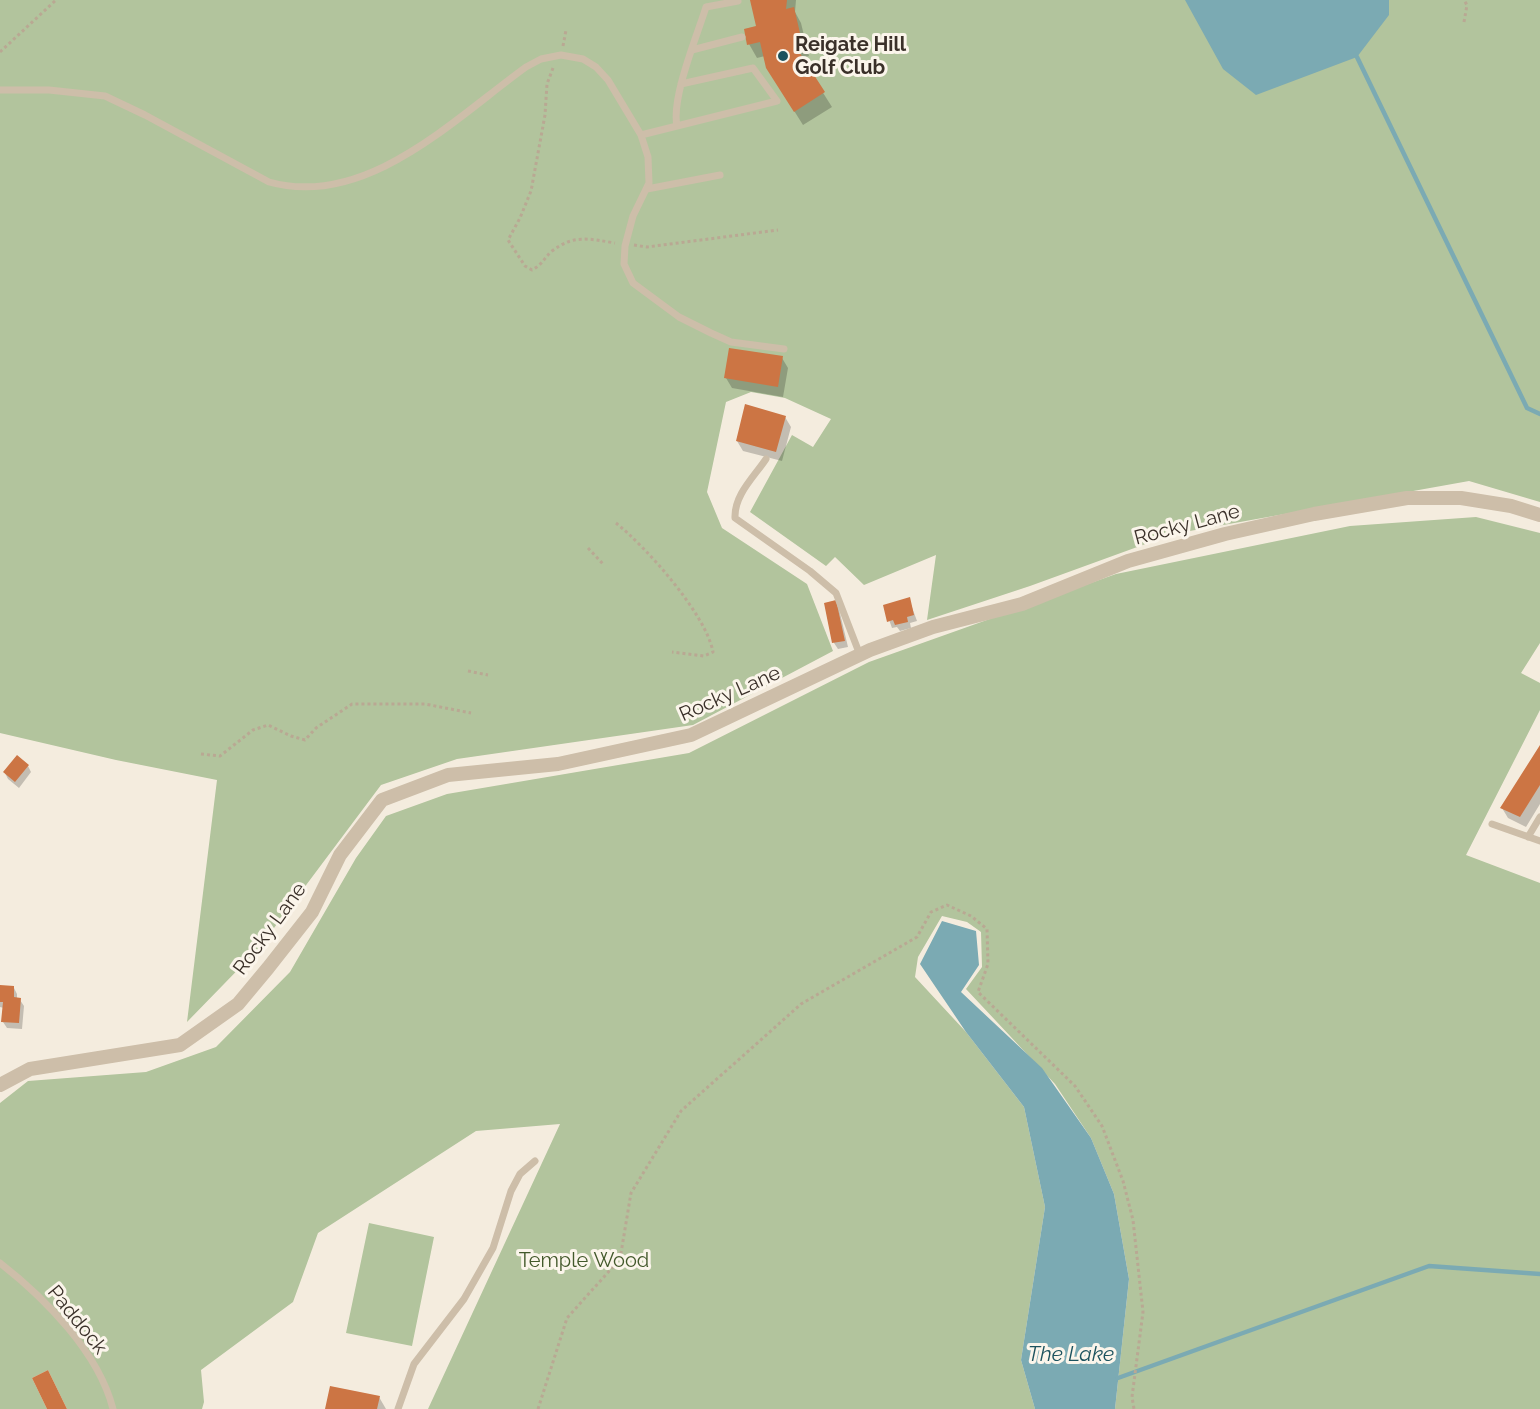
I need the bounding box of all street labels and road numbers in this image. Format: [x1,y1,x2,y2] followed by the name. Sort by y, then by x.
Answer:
[1132,499,1242,551] street label: Rocky Lane
[676,661,784,727] street label: Rocky Lane
[229,878,311,980] street label: Rocky Lane
[42,1281,112,1359] street label: Paddock

